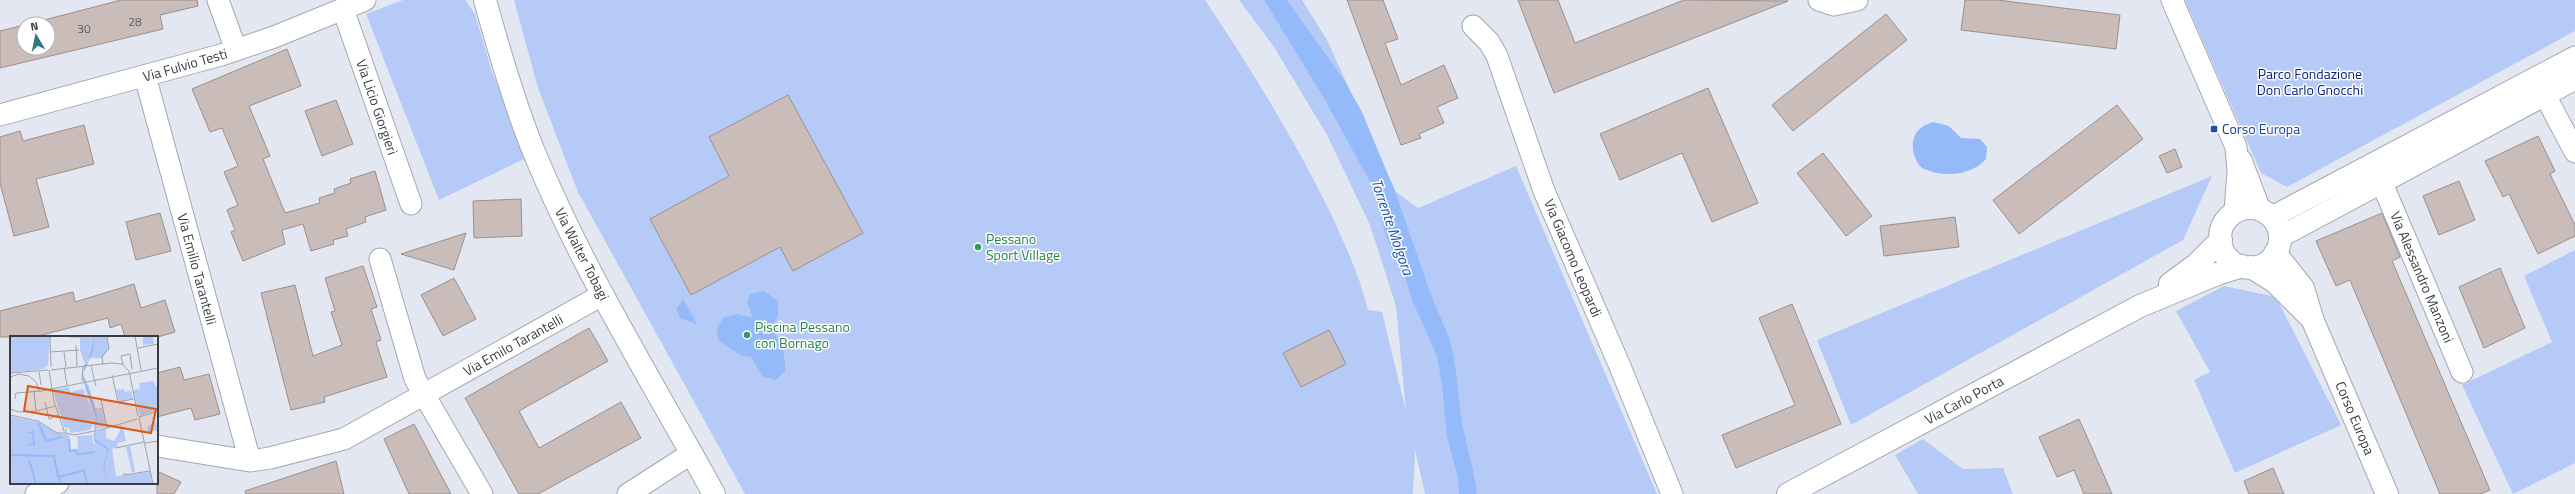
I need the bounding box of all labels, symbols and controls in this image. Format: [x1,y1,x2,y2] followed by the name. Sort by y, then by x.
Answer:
[128,12,142,31] house number: 28
[16,16,56,56] north arrow
[29,18,39,35] text: N
[77,19,91,38] house number: 30
[140,42,230,87] street label: Via Fulvio Testi
[351,56,404,157] street label: Via Licio Giorgieri
[2257,63,2363,100] park label: Parco Fondazione Don Carlo Gnocchi
[2222,118,2300,139] place label: Corso Europa
[2209,124,2219,134] marker: Corso Europa
[1365,176,1420,280] water label: Torrente Molgora
[1539,196,1608,320] street label: Via Giacomo Leopardi
[550,204,615,304] street label: Via Walter Tobagi
[2385,208,2460,346] street label: Via Alessandro Manzoni
[173,211,222,327] street label: Via Emilio Tarantelli
[986,228,1060,265] place label: Pessano Sport Village
[973,242,983,252] marker: Pessano Sport Village
[459,308,567,381] street label: Via Emilo Tarantelli
[755,316,850,353] place label: Piscina Pessano con Bornago
[742,330,752,340] marker: Piscina Pessano con Bornago
[10,336,158,484] inset map
[1920,370,2007,429] street label: Via Carlo Porta
[2331,378,2380,458] street label: Corso Europa

